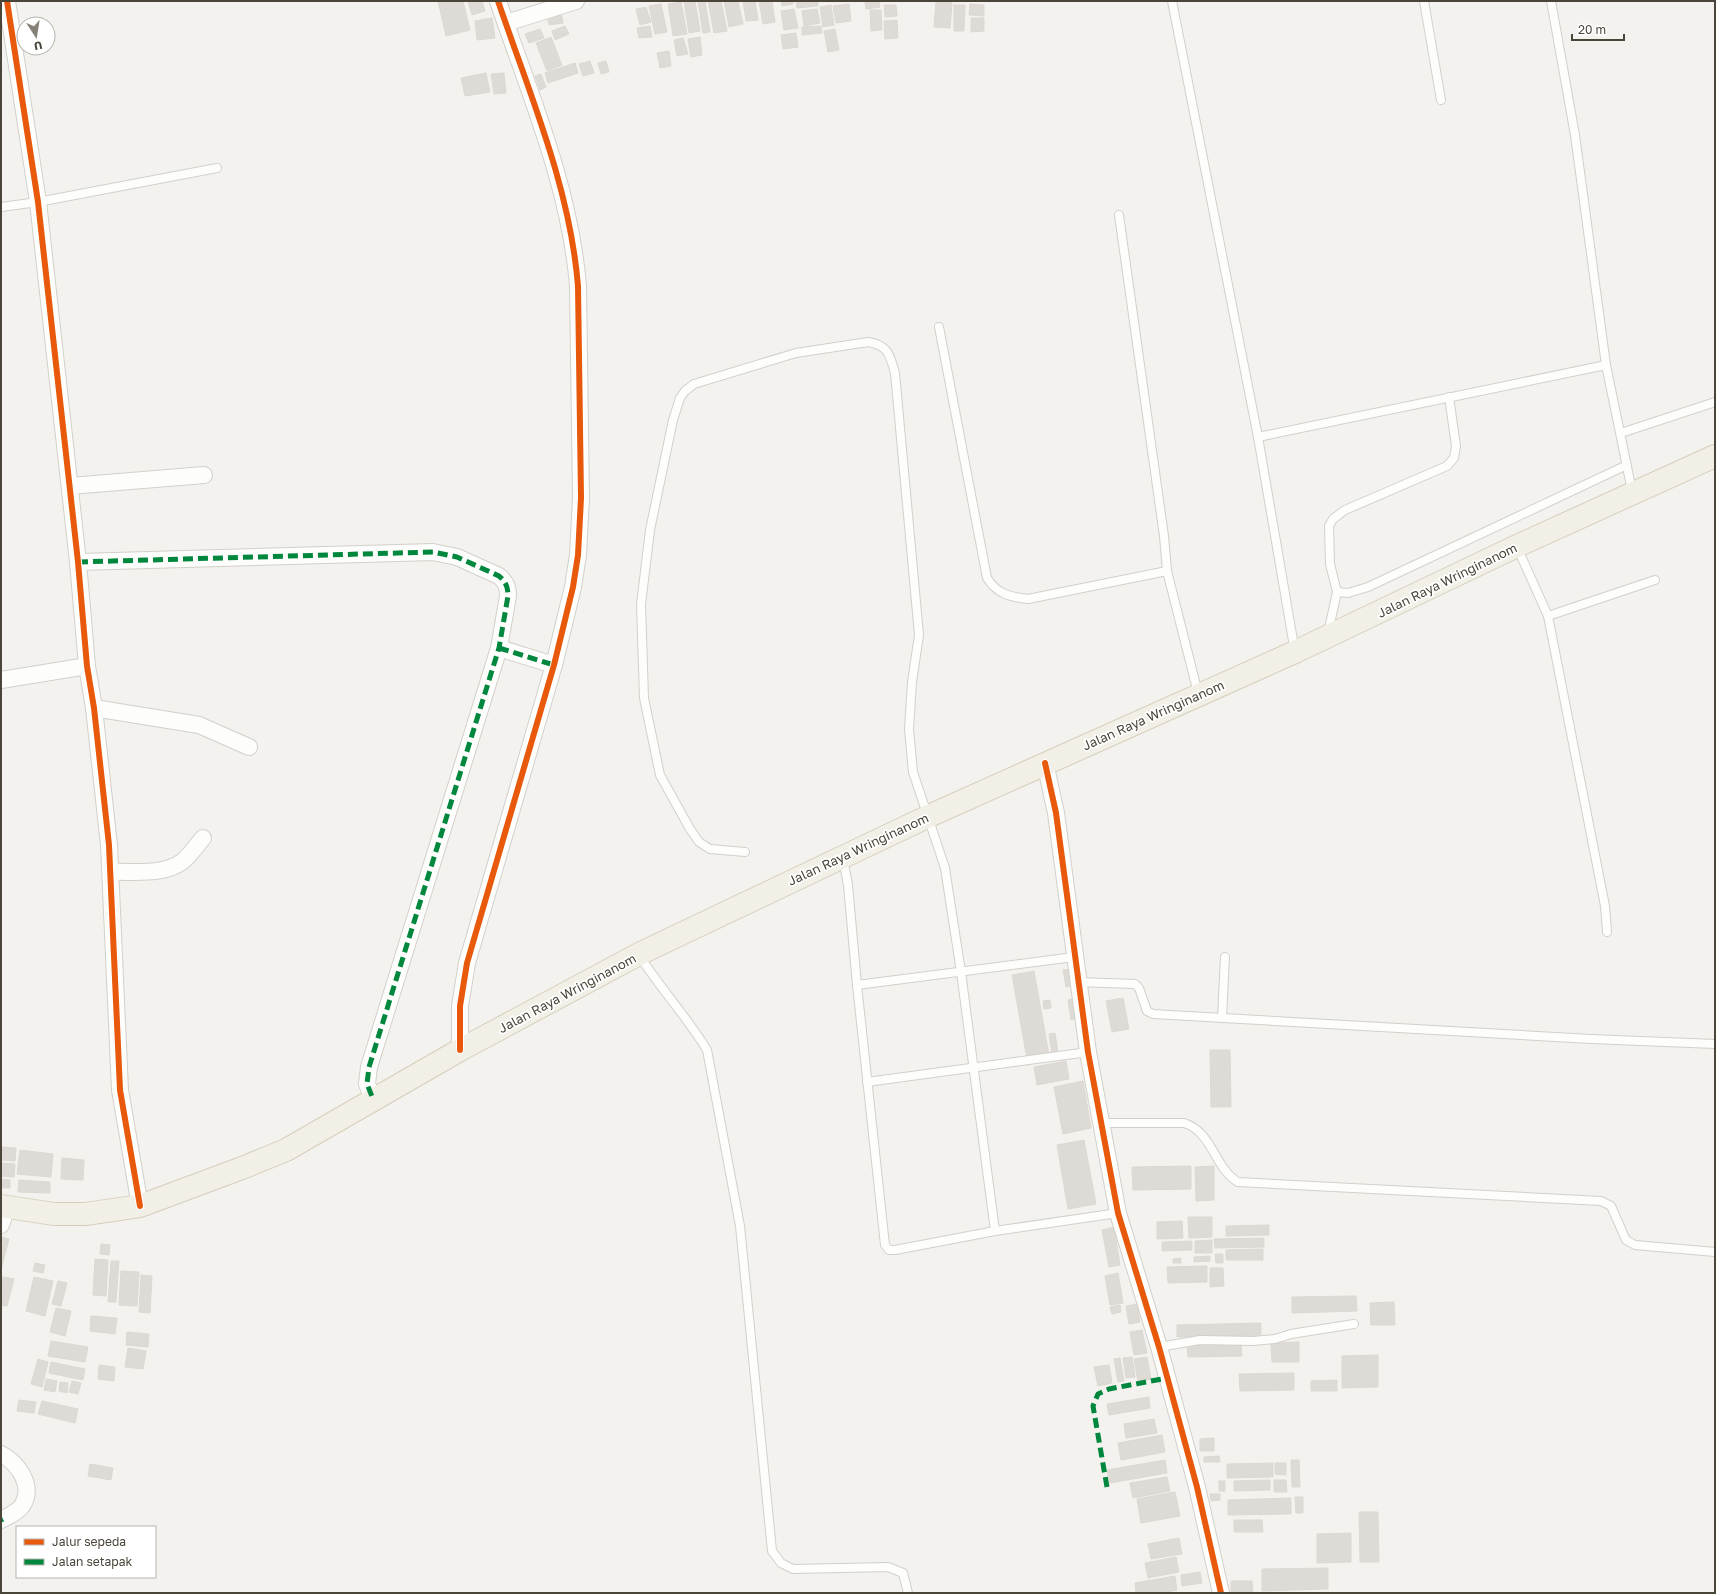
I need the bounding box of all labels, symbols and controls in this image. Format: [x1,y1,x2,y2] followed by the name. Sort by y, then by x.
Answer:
[16,16,56,56] north arrow
[1572,16,1624,42] scale bar
[1578,22,1606,37] text: 20 m
[33,39,43,53] text: U
[1375,539,1519,621] street label: Jalan Raya Wringinanom
[1080,676,1226,754] street label: Jalan Raya Wringinanom
[785,809,931,889] street label: Jalan Raya Wringinanom
[495,950,639,1036] street label: Jalan Raya Wringinanom
[16,1526,156,1578] legend
[52,1534,126,1549] text: Jalur sepeda
[52,1554,133,1569] text: Jalan setapak

